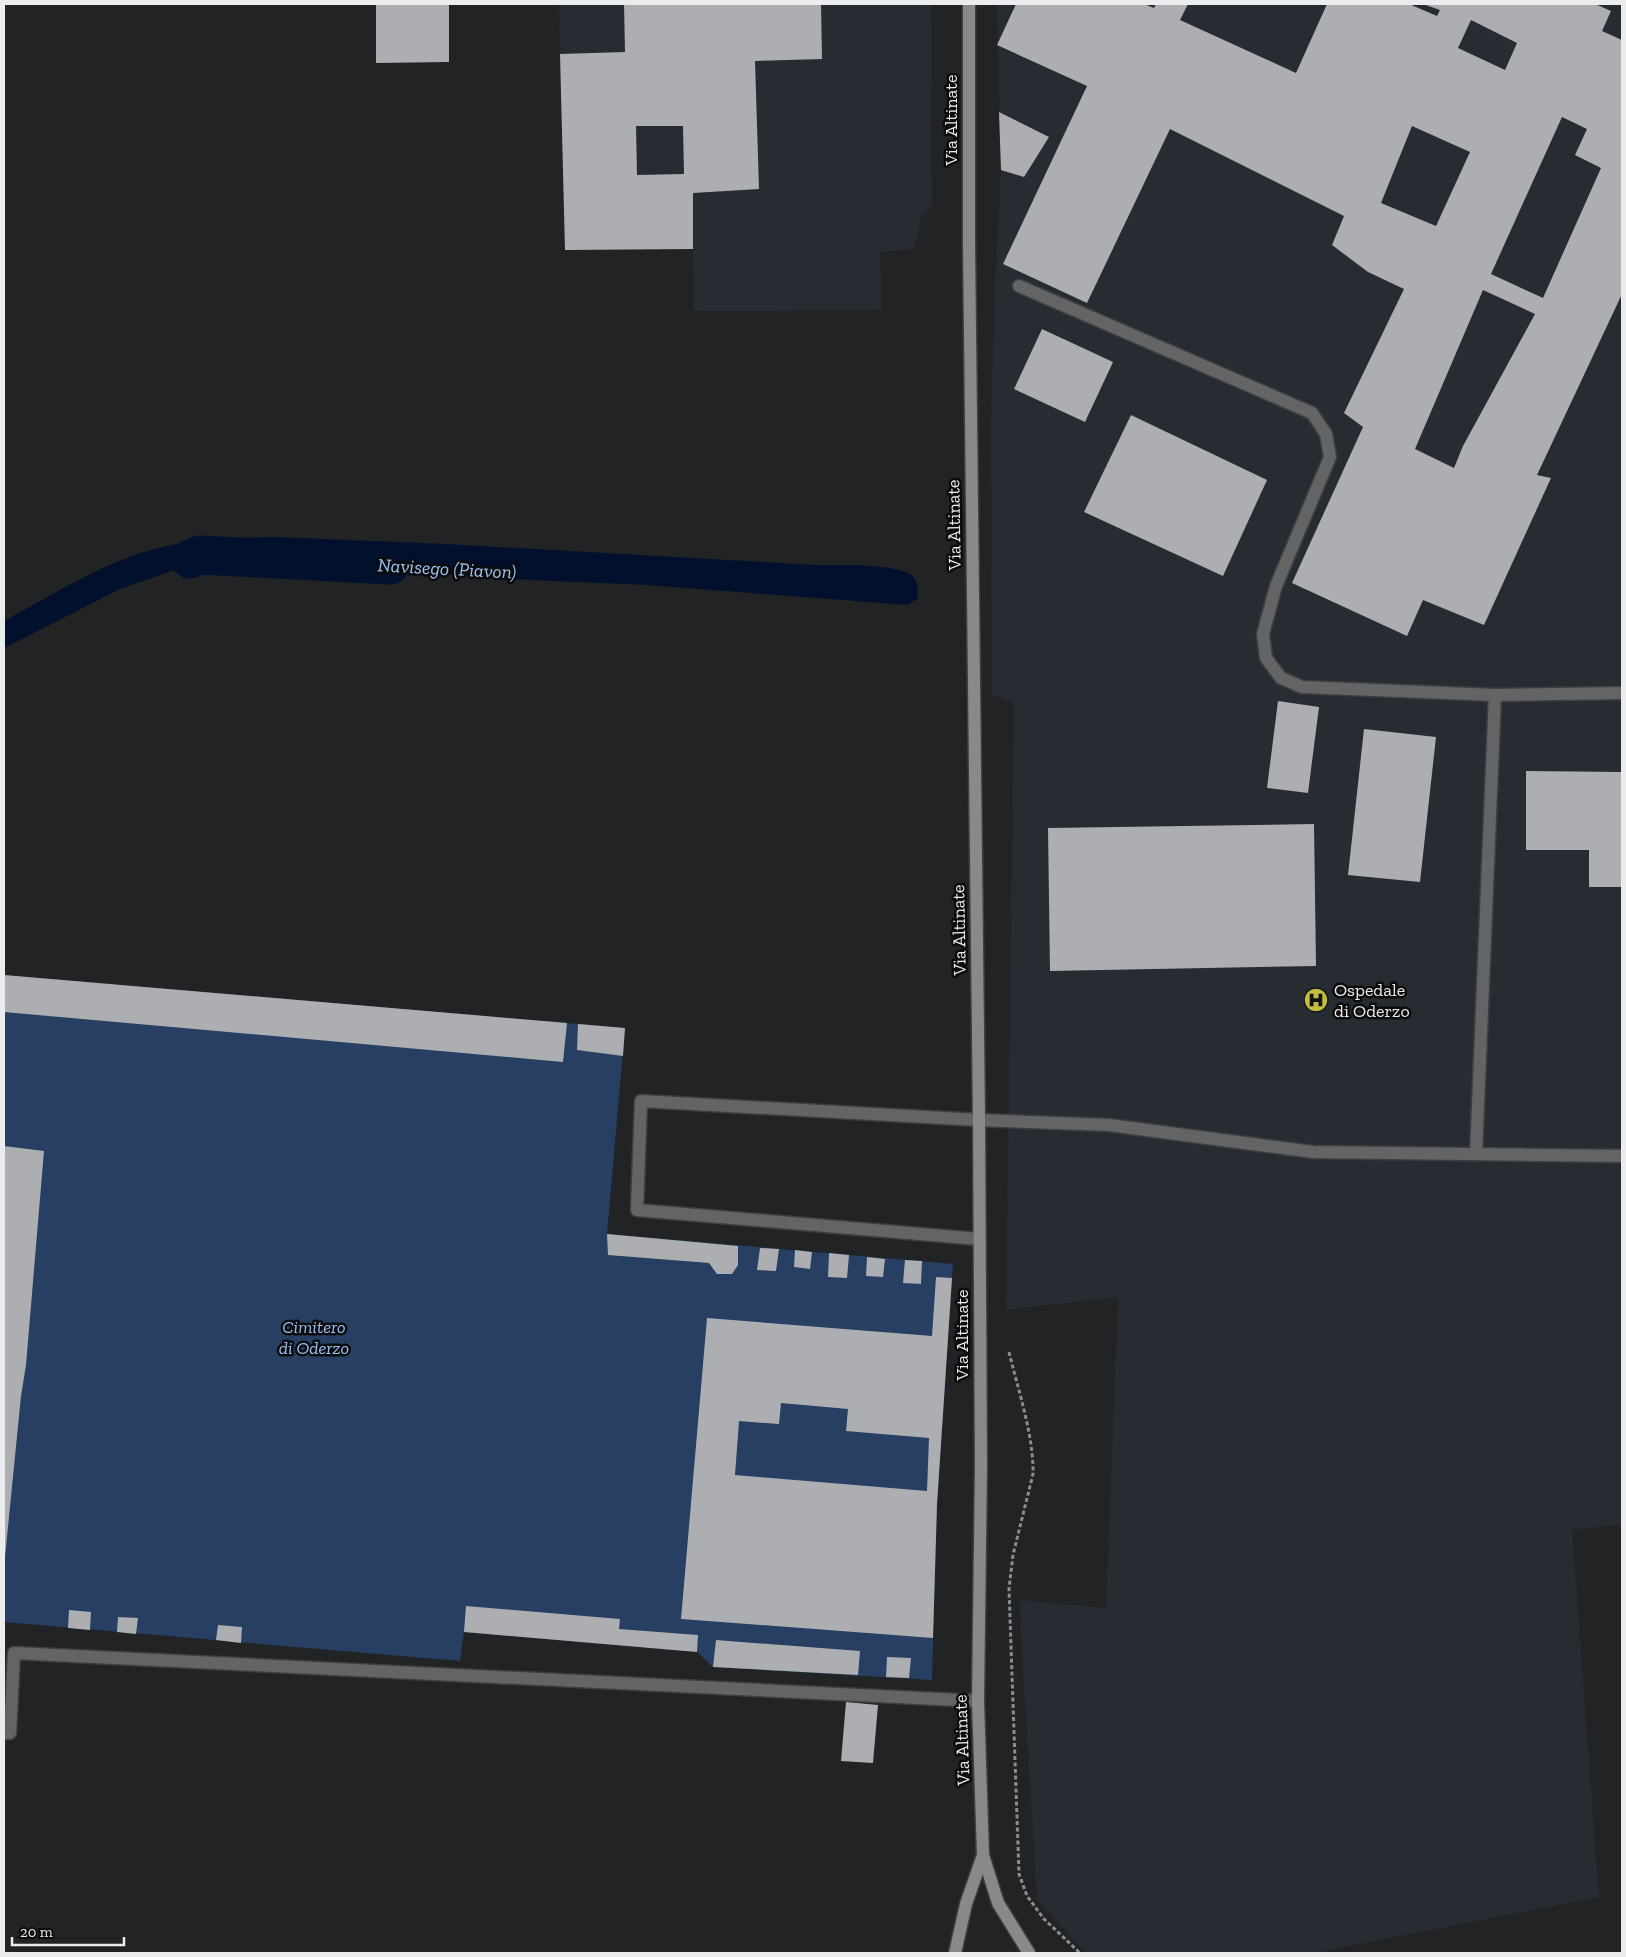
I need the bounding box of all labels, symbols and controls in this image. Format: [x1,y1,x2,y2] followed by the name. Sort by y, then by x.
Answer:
[940,75,962,166] street label: Via Altinate
[942,479,966,572] street label: Via Altinate
[377,553,517,584] water label: Navisego (Piavon)
[947,884,971,977] street label: Via Altinate
[1334,979,1410,1022] place label: Ospedale di Oderzo
[1303,987,1329,1013] hospital icon: Ospedale di Oderzo
[951,1290,973,1381] street label: Via Altinate
[279,1316,349,1359] park label: Cimitero di Oderzo
[949,1694,975,1787] street label: Via Altinate
[12,1914,125,1946] scale bar
[20,1923,53,1941] text: 20 m

